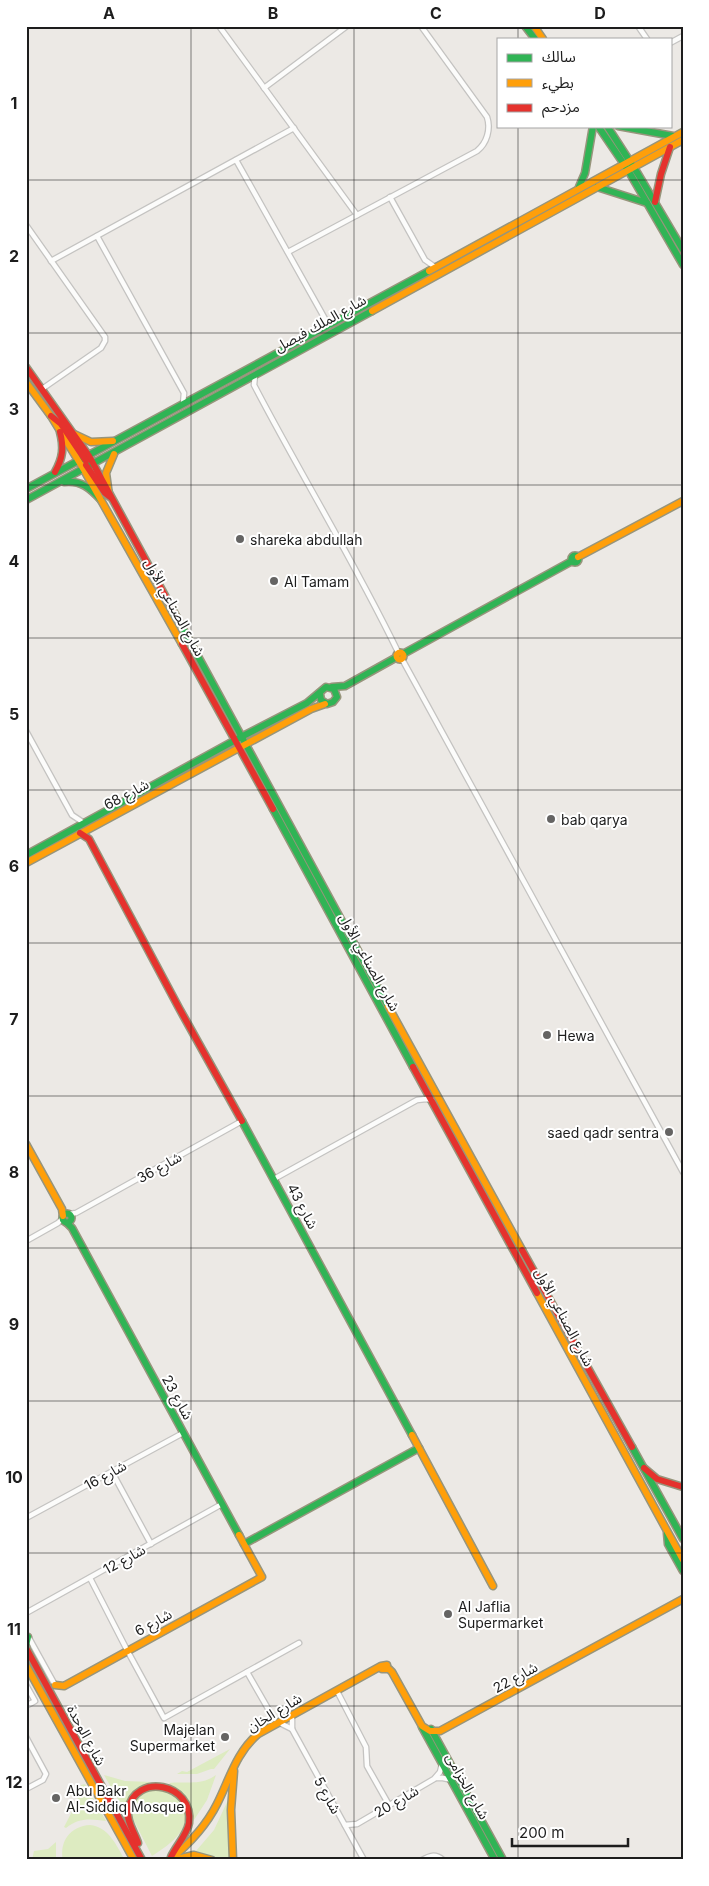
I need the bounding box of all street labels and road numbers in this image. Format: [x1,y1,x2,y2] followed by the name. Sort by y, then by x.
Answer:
[271,291,370,358] street label: شارع الملك فيصل
[138,555,209,660] street label: شارع الصناعي الأول
[101,775,153,816] street label: شارع 68
[333,910,404,1015] street label: شارع الصناعي الأول
[134,1148,186,1189] street label: شارع 36
[281,1180,322,1233] street label: شارع 43
[529,1265,598,1371] street label: شارع الصناعي الأول
[156,1372,197,1424] street label: شارع 23
[81,1456,131,1496] street label: شارع 16
[100,1541,149,1580] street label: شارع 12
[131,1605,176,1642] street label: شارع 6
[490,1658,542,1699] street label: شارع 22
[244,1689,306,1738] street label: شارع الخان
[61,1702,110,1770] street label: شارع الوحدة
[440,1750,493,1824] street label: شارع الخزامى
[308,1773,345,1818] street label: شارع 5
[371,1781,423,1823] street label: شارع 20

